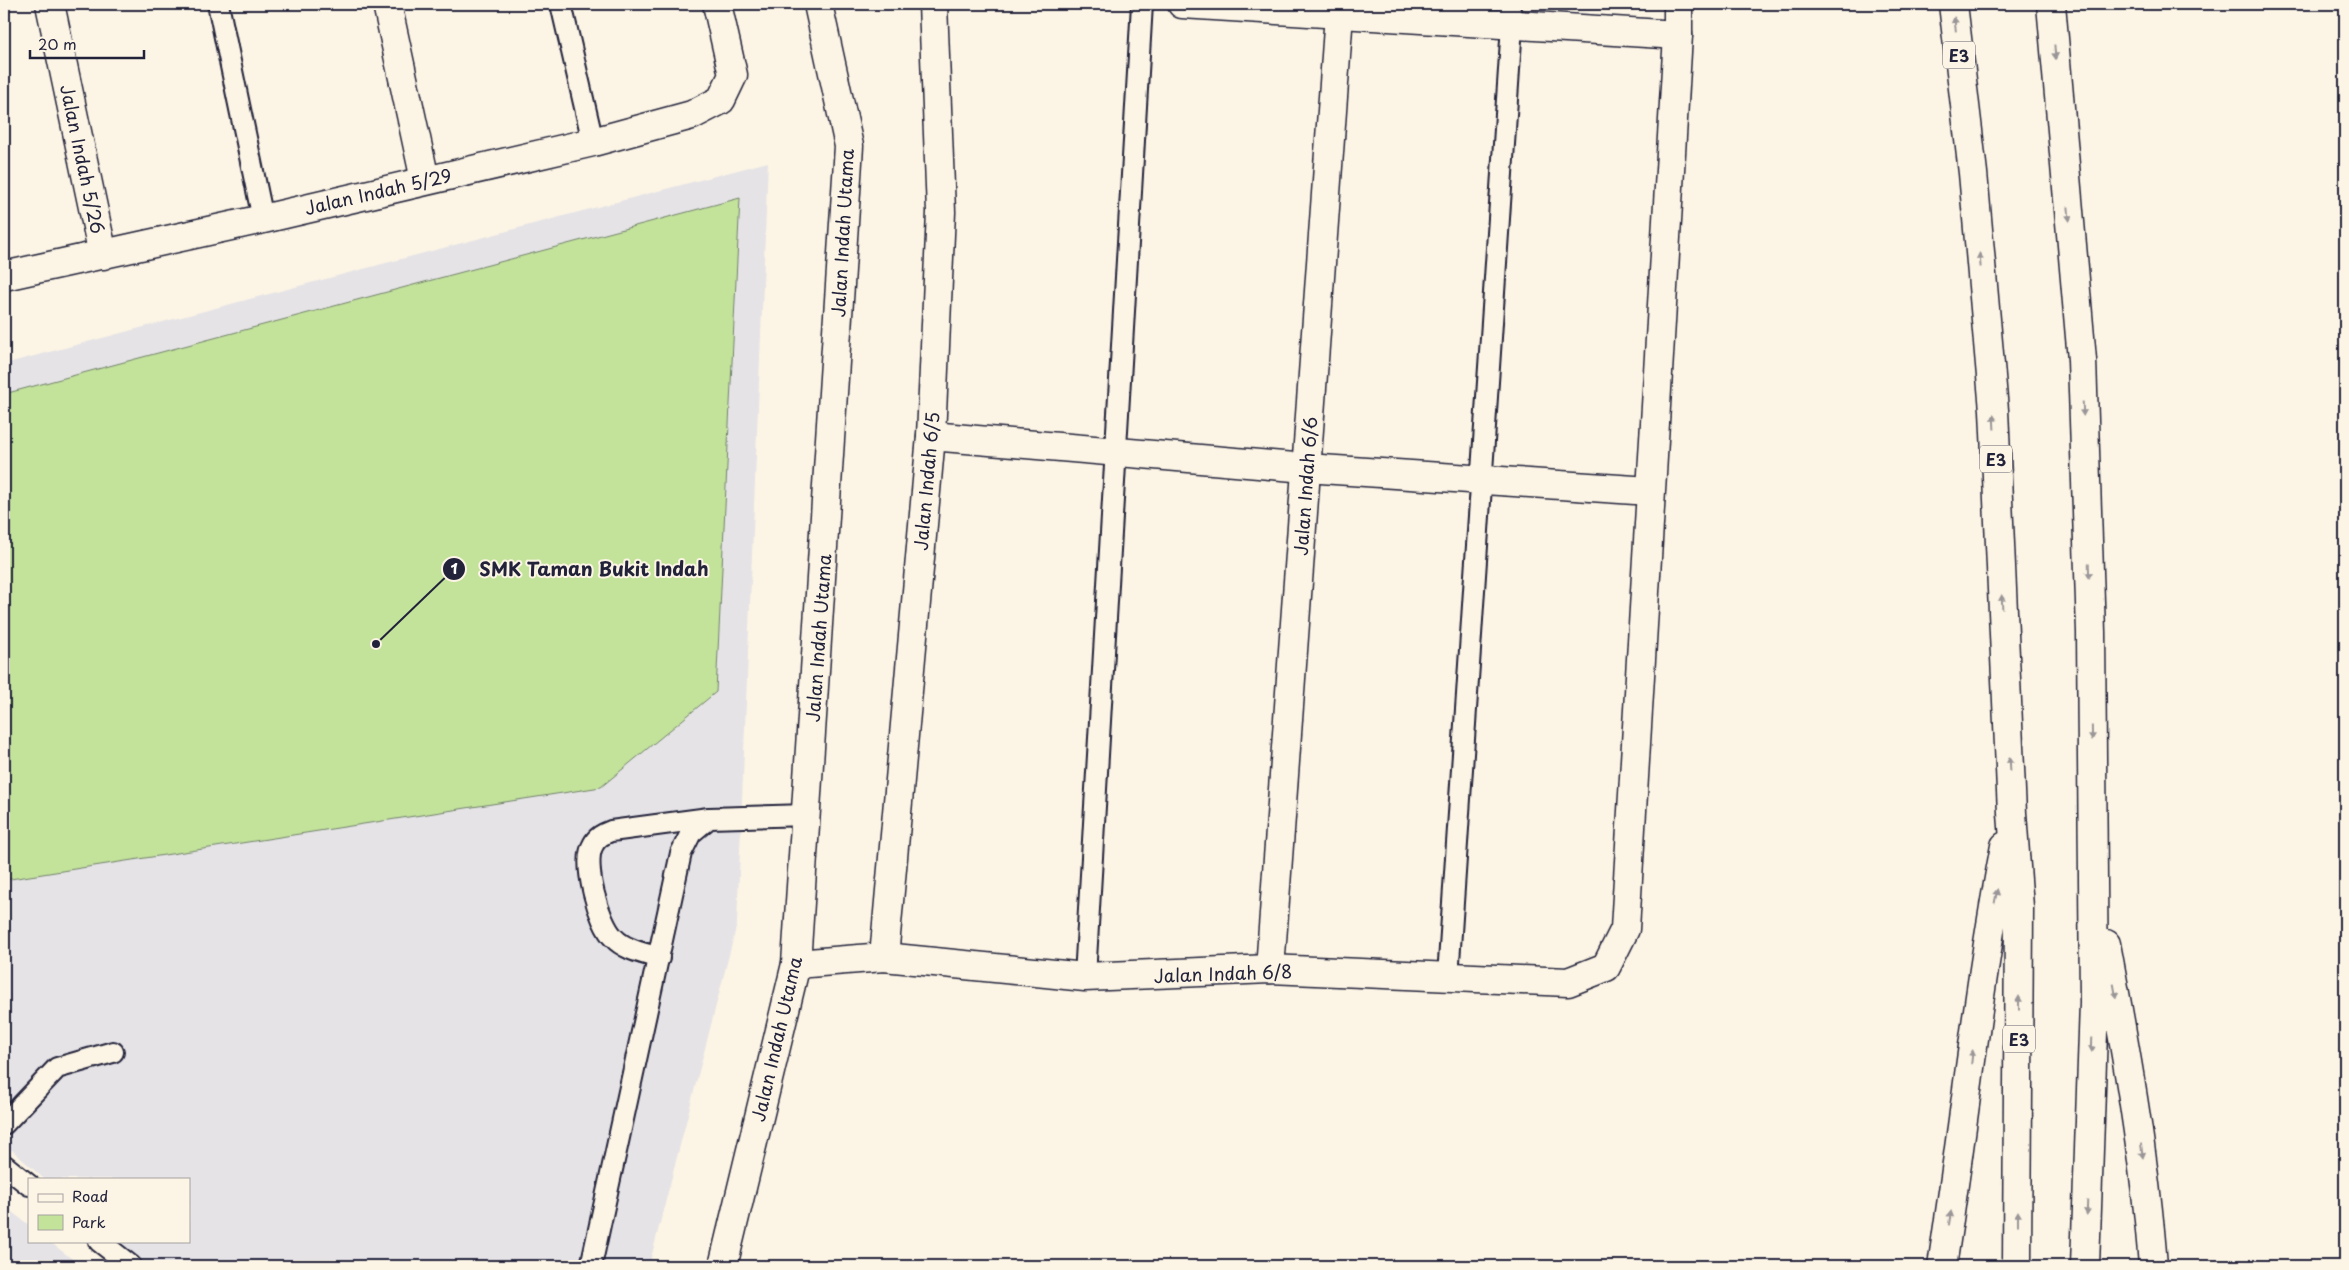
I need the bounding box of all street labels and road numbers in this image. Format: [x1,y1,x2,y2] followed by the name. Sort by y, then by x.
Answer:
[1943,42,1975,68] road number: E3
[54,82,112,236] street label: Jalan Indah 5/26
[824,147,860,318] street label: Jalan Indah Utama
[302,161,454,221] street label: Jalan Indah 5/29
[906,411,946,551] street label: Jalan Indah 6/5
[1287,416,1323,556] street label: Jalan Indah 6/6
[1980,446,2012,472] road number: E3
[799,552,837,723] street label: Jalan Indah Utama
[744,953,808,1124] street label: Jalan Indah Utama
[1153,957,1293,989] street label: Jalan Indah 6/8
[2003,1026,2035,1052] road number: E3

